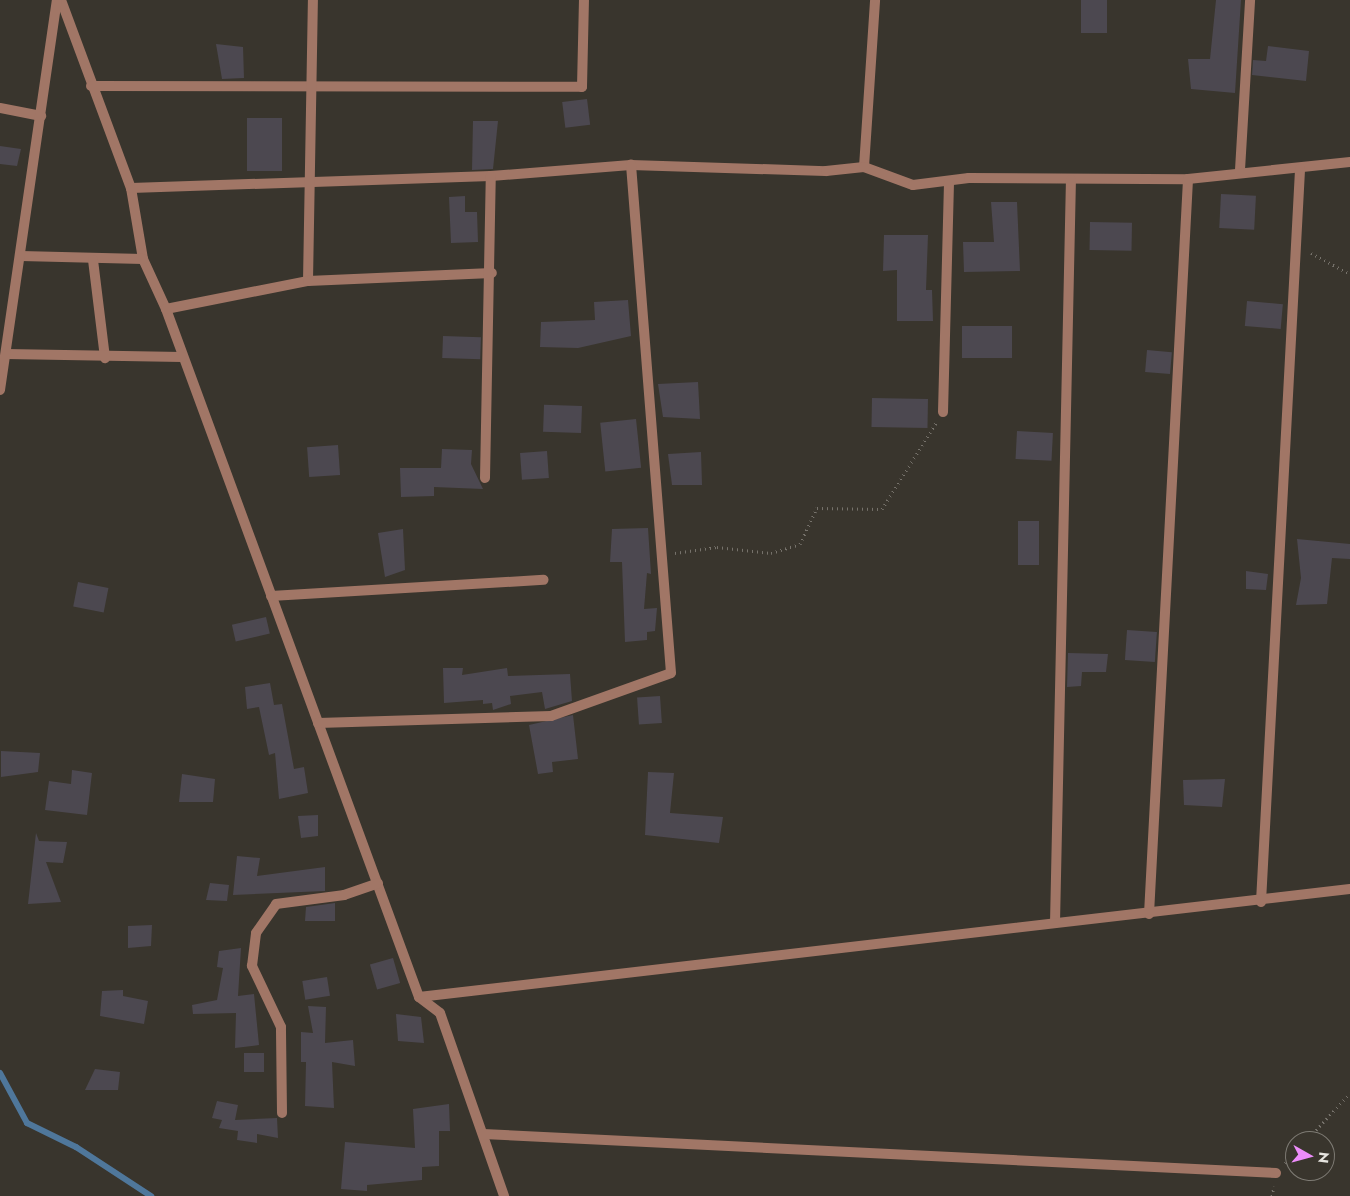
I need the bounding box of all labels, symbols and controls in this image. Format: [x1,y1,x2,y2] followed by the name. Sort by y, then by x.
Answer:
[1285,1131,1335,1181] north arrow
[1313,1151,1334,1164] text: N

